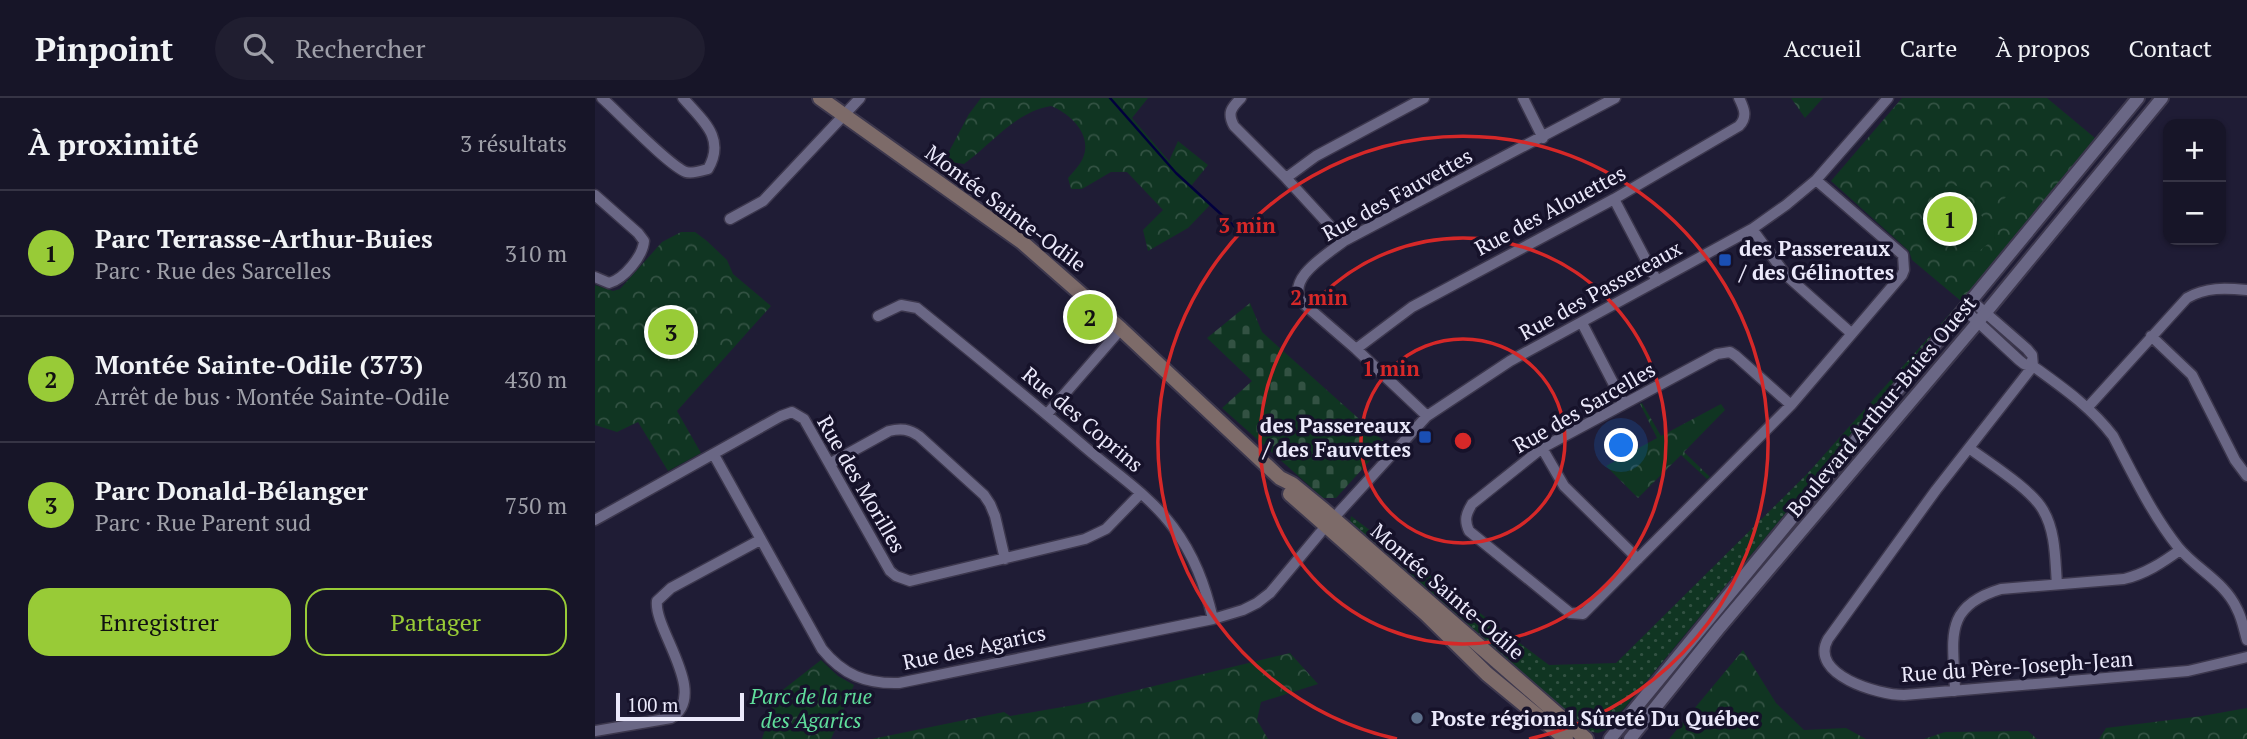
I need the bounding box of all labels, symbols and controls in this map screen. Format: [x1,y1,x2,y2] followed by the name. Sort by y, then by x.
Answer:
[215,17,705,80] search box
[35,27,173,70] text: Pinpoint
[239,29,277,67] icon: search
[295,31,425,65] text: Rechercher
[1784,32,1862,64] text: Accueil
[1900,32,1957,64] text: Carte
[1995,32,2091,64] text: À propos
[2129,32,2212,64] text: Contact
[2163,119,2226,245] map controls
[2163,119,2226,182] button: +
[28,124,199,164] text: À proximité
[460,128,567,159] text: 3 résultats
[920,138,1092,278] street label: Montée Sainte-Odile
[1317,141,1477,247] street label: Rue des Fauvettes
[1470,158,1630,262] street label: Rue des Alouettes
[2163,182,2226,245] button: −
[1927,193,1973,245] pin: 1
[1218,211,1276,239] text: 3 min
[95,221,433,255] text: Parc Terrasse-Arthur-Buies
[1514,234,1686,346] street label: Rue des Passereaux
[1738,234,1894,286] place label: des Passereaux / des Gélinottes
[45,238,58,269] text: 1
[505,238,567,269] text: 310 m
[1717,252,1733,268] marker: des Passereaux / des Gélinottes
[95,255,331,286] text: Parc · Rue des Sarcelles
[1290,283,1348,311] text: 2 min
[1780,289,1982,522] street label: Boulevard Arthur-Buies Ouest
[1067,291,1113,343] pin: 2
[648,306,694,358] pin: 3
[95,347,423,381] text: Montée Sainte-Odile (373)
[1362,354,1420,382] text: 1 min
[1508,355,1660,459] street label: Rue des Sarcelles
[1017,360,1149,478] street label: Rue des Coprins
[45,364,58,395] text: 2
[505,364,567,395] text: 430 m
[95,381,450,412] text: Arrêt de bus · Montée Sainte-Odile
[811,410,913,558] street label: Rue des Morilles
[1260,411,1411,463] place label: des Passereaux / des Fauvettes
[1604,428,1638,462] your location
[1417,429,1433,445] marker: des Passereaux / des Fauvettes
[1451,429,1475,453] centre of rings
[95,473,368,507] text: Parc Donald-Bélanger
[45,490,58,521] text: 3
[505,490,567,521] text: 750 m
[95,507,311,538] text: Parc · Rue Parent sud
[1365,517,1531,665] street label: Montée Sainte-Odile
[28,588,291,656] button: Enregistrer
[305,588,567,656] button: Partager
[900,618,1048,676] street label: Rue des Agarics
[1900,644,2134,688] street label: Rue du Père-Joseph-Jean
[749,682,873,734] park label: Parc de la rue des Agarics
[616,690,744,722] scale bar
[627,692,678,717] text: 100 m
[1431,704,1759,732] place label: Poste régional Sûreté Du Québec
[1409,710,1425,726] marker: Poste régional Sûreté Du Québec

